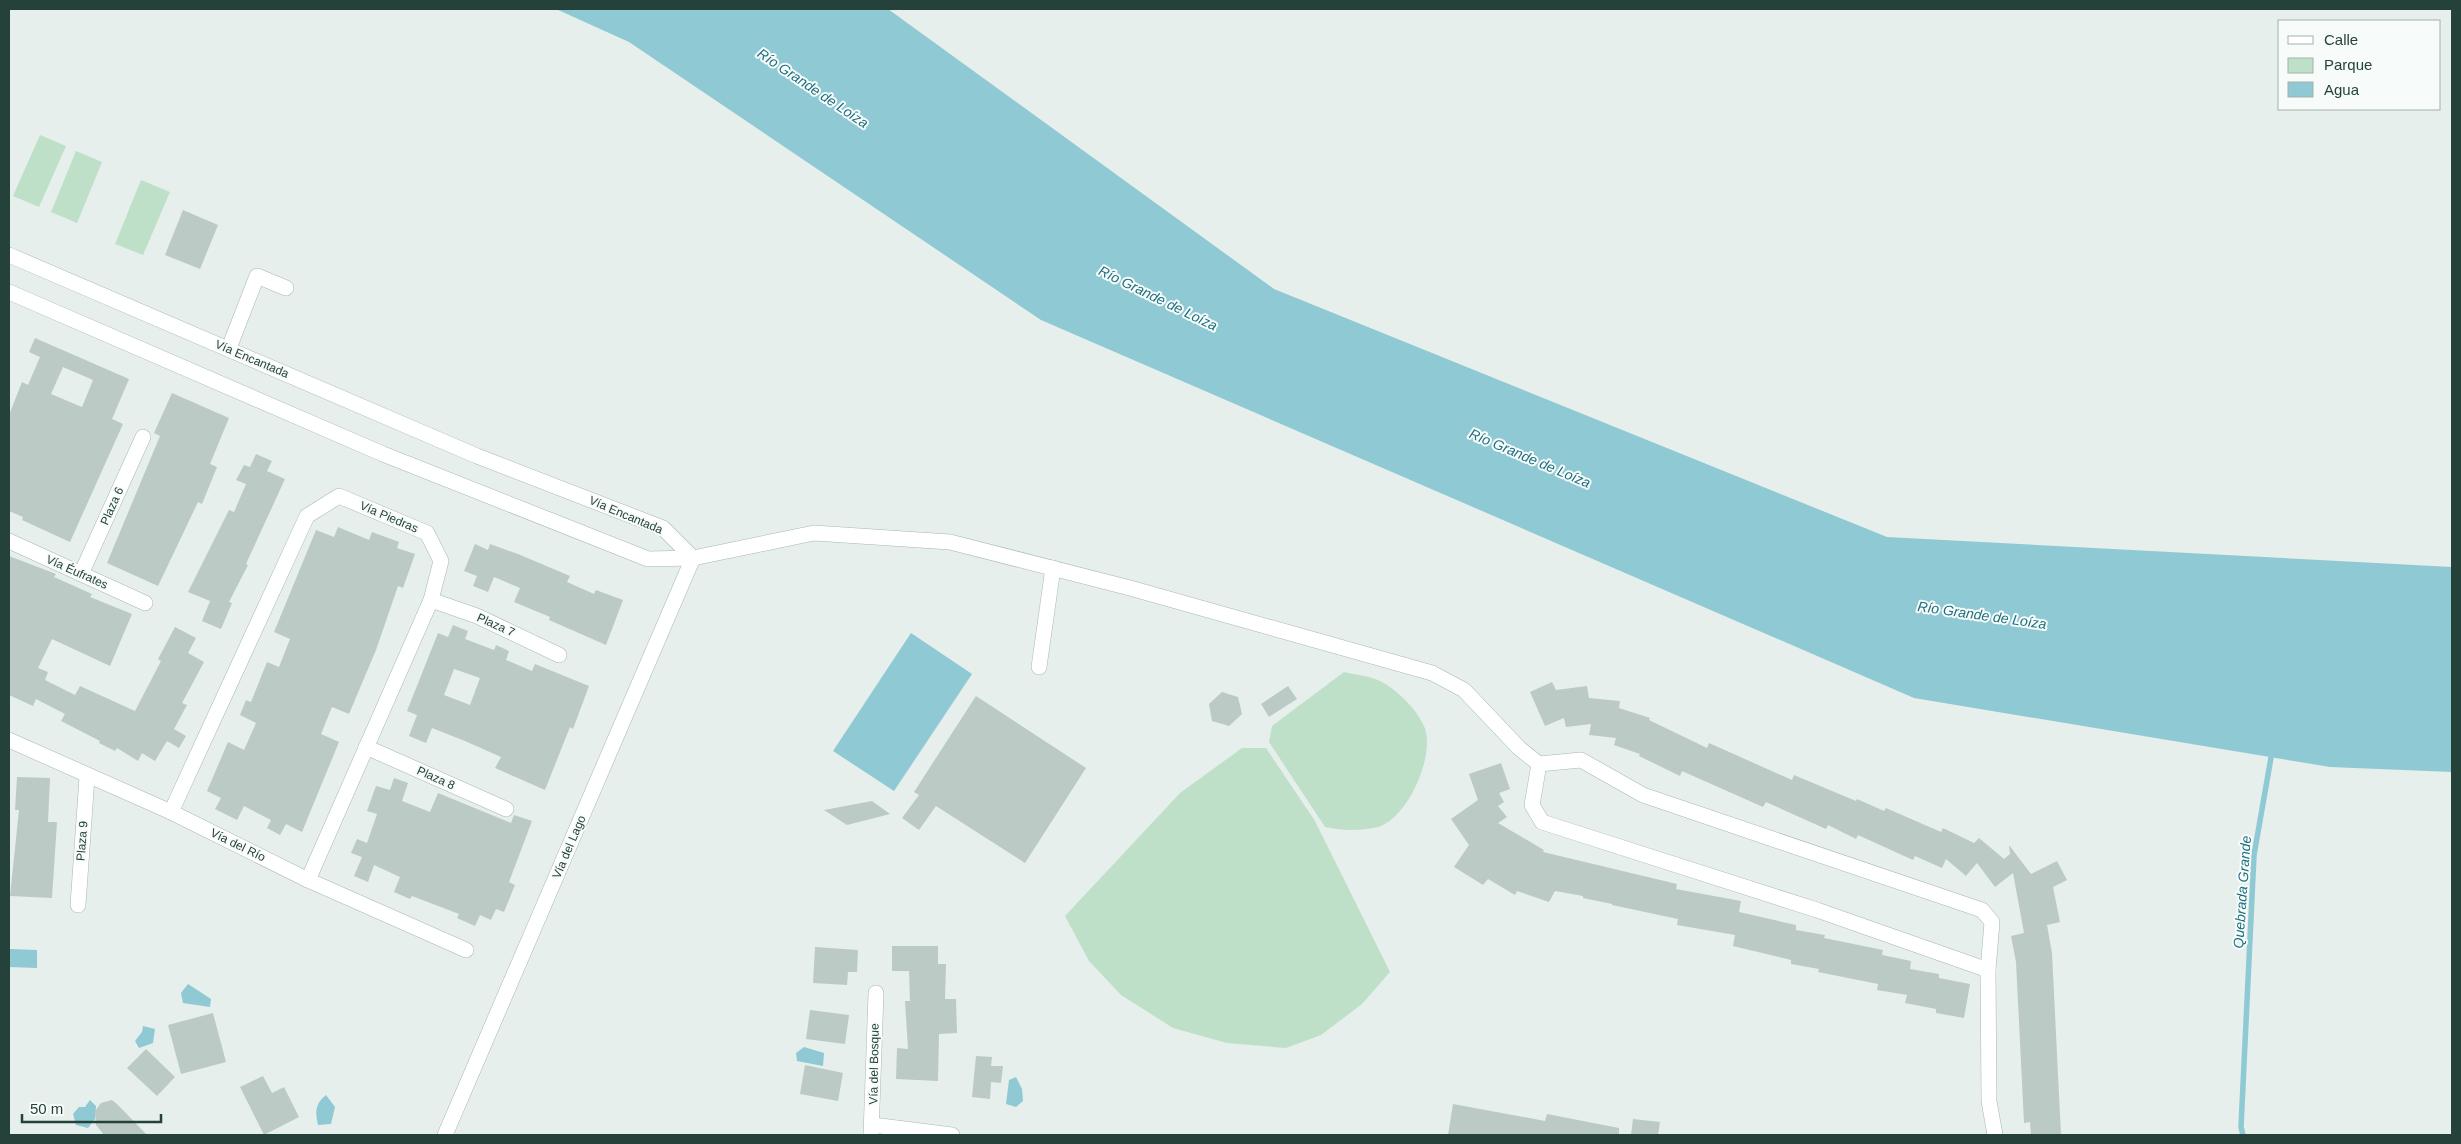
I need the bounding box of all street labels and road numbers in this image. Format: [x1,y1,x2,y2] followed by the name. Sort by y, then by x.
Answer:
[213,337,291,381] street label: Vía Encantada
[97,485,127,527] street label: Plaza 6
[587,493,665,537] street label: Vía Encantada
[358,498,420,536] street label: Vía Piedras
[44,551,110,592] street label: Vía Éufrates
[475,610,517,640] street label: Plaza 7
[415,763,457,793] street label: Plaza 8
[549,813,589,881] street label: Vía del Lago
[74,820,90,861] street label: Plaza 9
[208,826,268,864] street label: Vía del Río
[866,1023,882,1105] street label: Vía del Bosque

